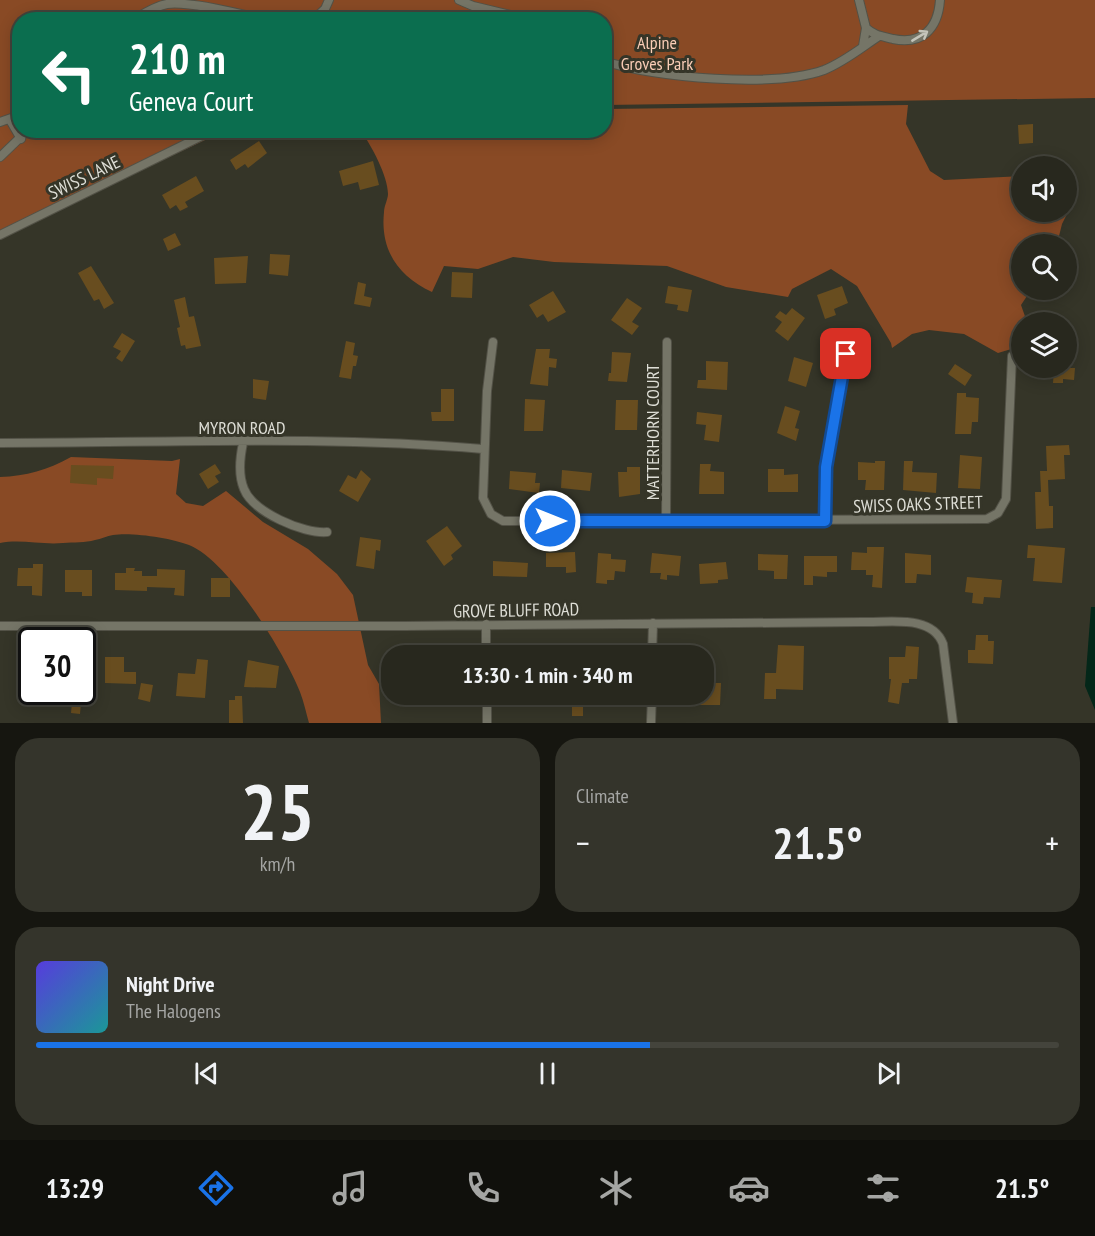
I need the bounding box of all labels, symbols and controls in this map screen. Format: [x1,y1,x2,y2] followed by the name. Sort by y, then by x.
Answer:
[911,30,928,42] one-way arrow
[129,31,226,86] text: 210 m
[621,31,693,75] park label: Alpine Groves Park
[30,36,108,114] icon: left
[129,84,253,118] text: Geneva Court
[44,150,124,204] street label: SWISS LANE
[1011,156,1077,378] map controls
[1011,156,1077,222] button: sound
[1011,234,1077,300] button: search
[1011,312,1077,378] button: layers
[820,328,871,379] pin
[829,337,862,370] icon: arrive
[641,364,664,500] street label: MATTERHORN COURT
[199,416,285,439] street label: MYRON ROAD
[518,489,582,553] position arrow
[853,490,983,518] street label: SWISS OAKS STREET
[453,597,579,623] street label: GROVE BLUFF ROAD
[18,627,96,705] speed limit sign: 30
[462,661,633,689] text: 13:30 · 1 min · 340 m
[240,761,315,862] text: 25
[576,783,629,809] text: Climate
[772,813,863,871] text: 21.5°
[576,821,590,864] text: −
[1045,821,1059,864] text: +
[260,851,295,877] text: km/h
[126,970,215,998] text: Night Drive
[126,998,221,1024] text: The Halogens
[190,1057,223,1090] icon: previous
[531,1057,564,1090] icon: pause
[872,1057,905,1090] icon: next
[195,1167,237,1209] icon: directions
[329,1167,371,1209] icon: music
[462,1167,504,1209] icon: phone
[595,1167,637,1209] icon: climate
[728,1167,770,1209] icon: car
[862,1167,904,1209] icon: filters
[46,1171,104,1205] text: 13:29
[995,1171,1049,1205] text: 21.5°

